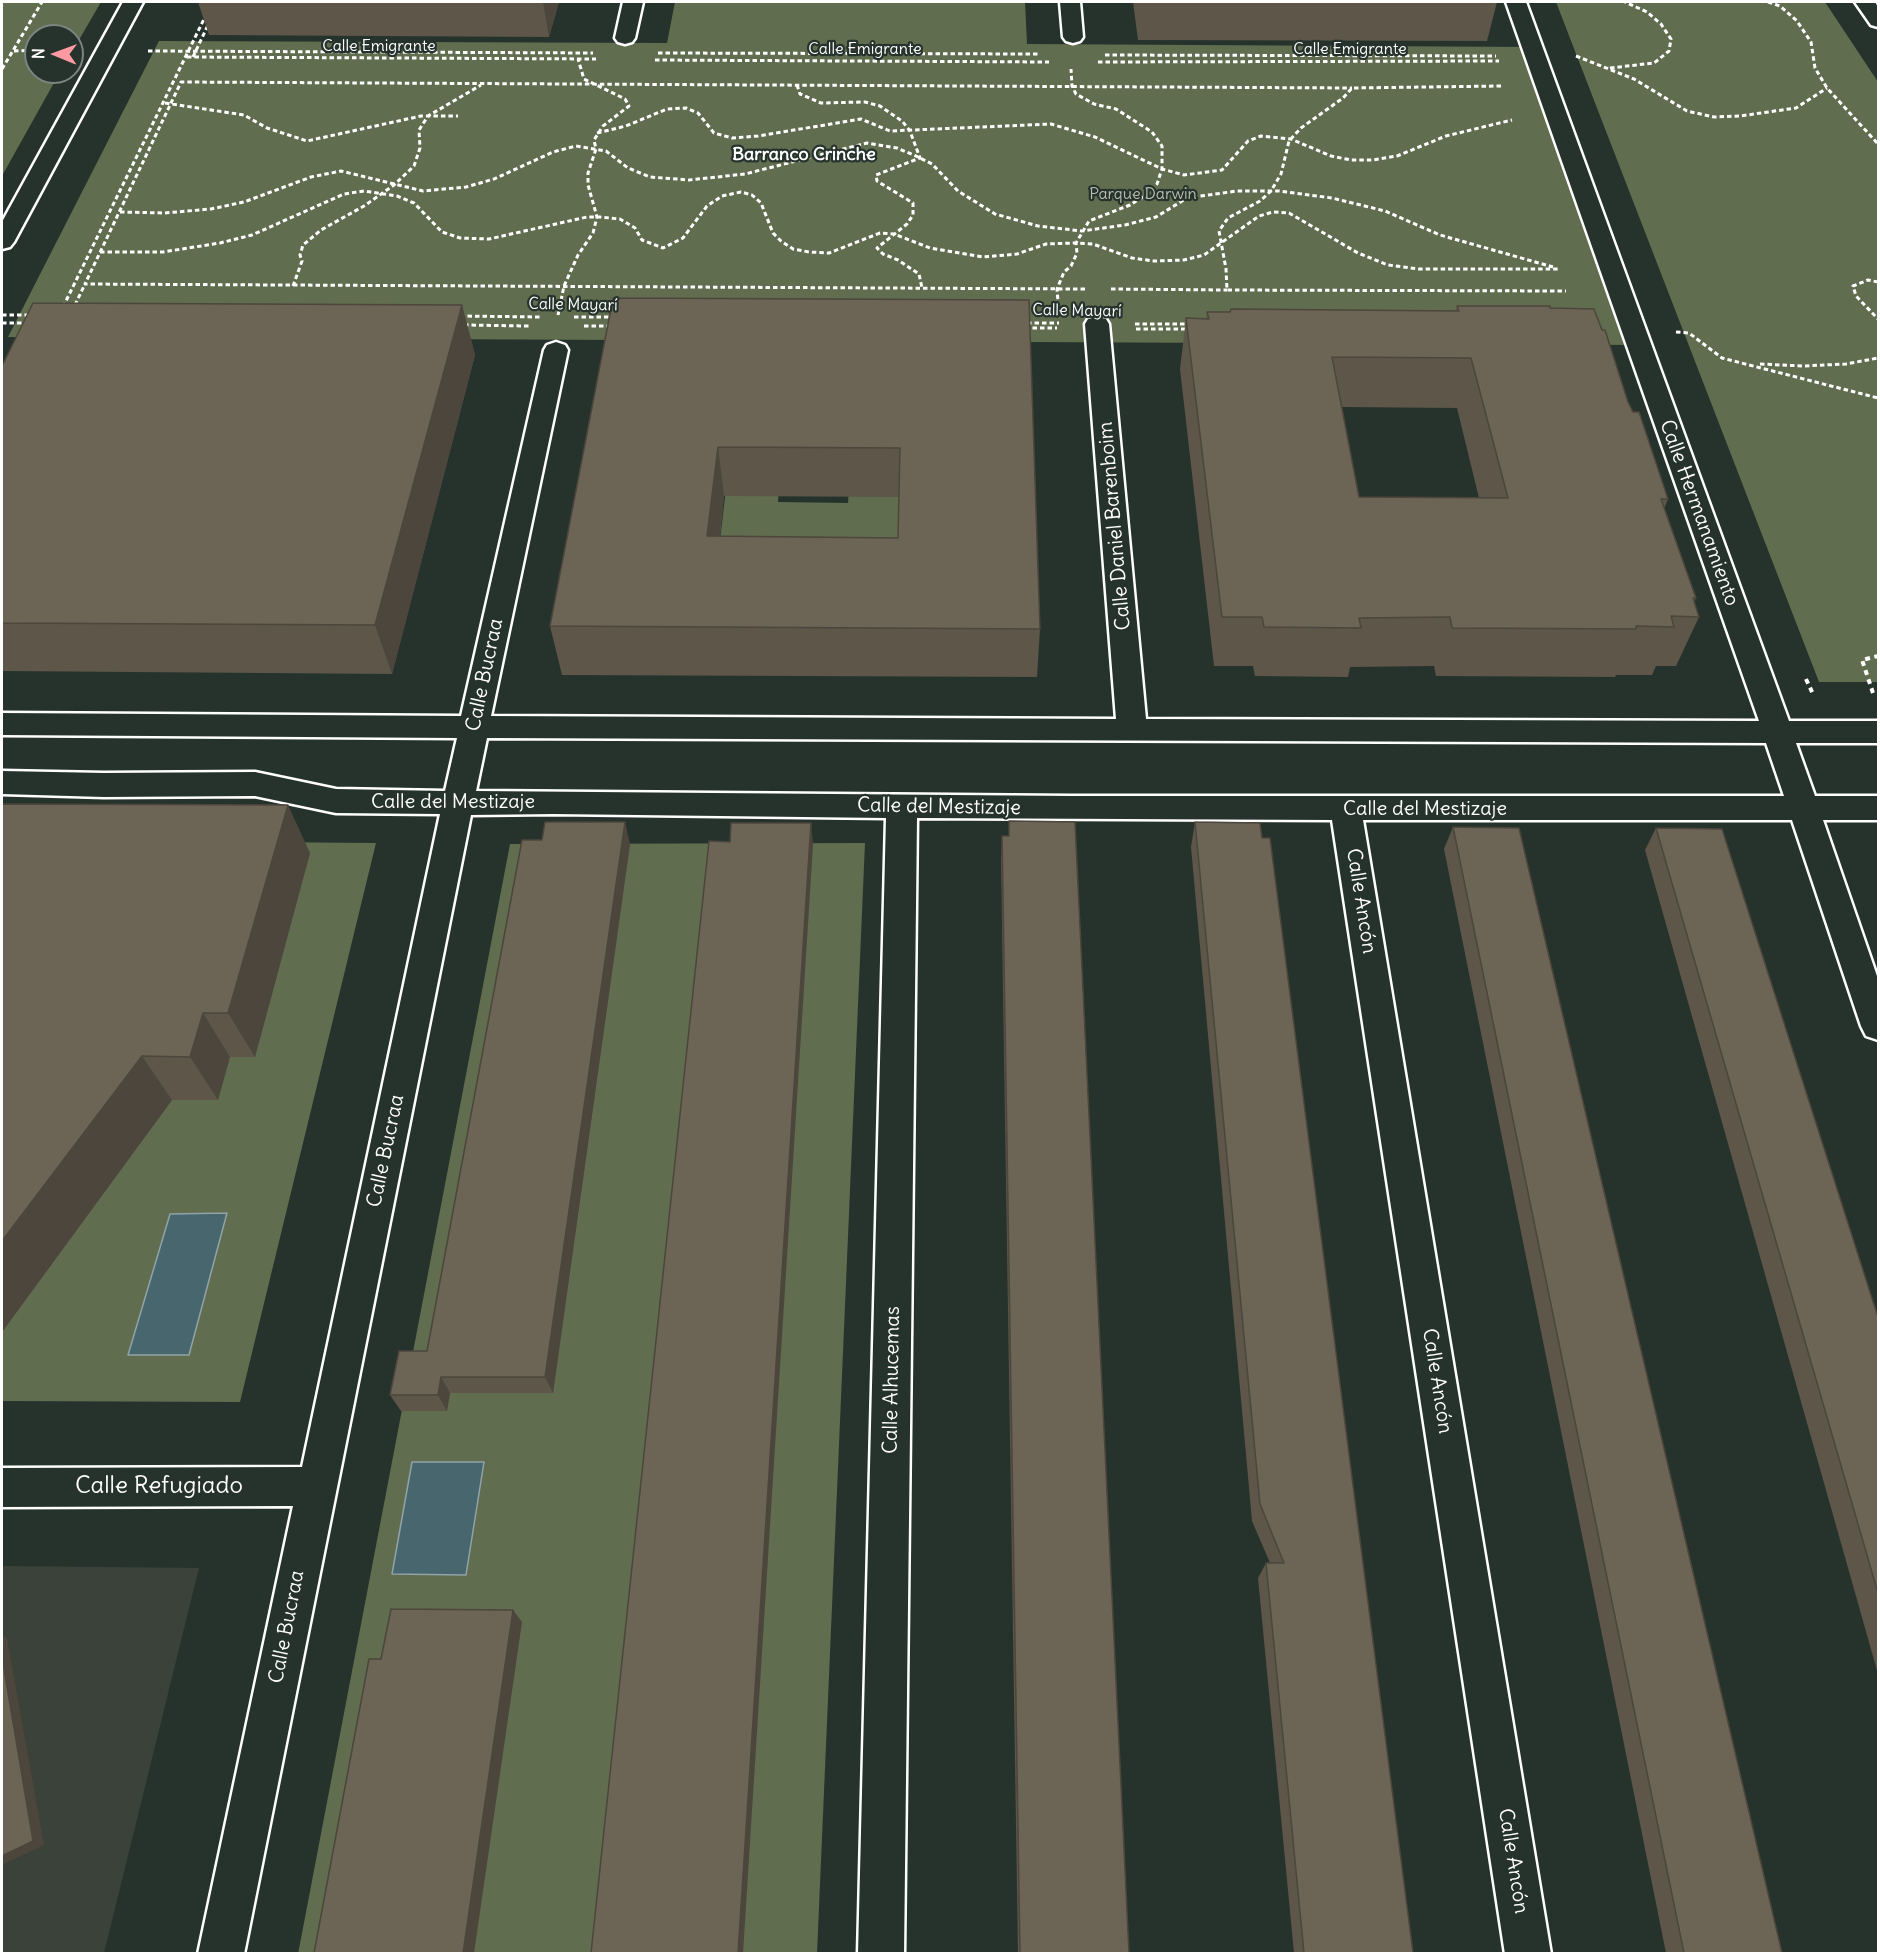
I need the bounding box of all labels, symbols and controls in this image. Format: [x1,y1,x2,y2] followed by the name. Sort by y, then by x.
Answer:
[24,24,84,84] north arrow
[322,36,436,56] street label: Calle Emigrante
[808,39,922,59] street label: Calle Emigrante
[1293,39,1407,59] street label: Calle Emigrante
[28,48,48,59] text: N
[732,144,876,166] district label: Barranco Crinche
[1089,184,1197,204] park label: Parque Darwin
[528,295,618,315] street label: Calle Mayarí
[1032,301,1122,321] street label: Calle Mayarí
[1654,417,1744,609] street label: Calle Hermanamiento
[1094,421,1136,631] street label: Calle Daniel Barenboim
[461,617,509,733] street label: Calle Bucraa
[371,790,535,814] street label: Calle del Mestizaje
[857,794,1021,820] street label: Calle del Mestizaje
[1343,797,1507,821] street label: Calle del Mestizaje
[1341,847,1381,955] street label: Calle Ancón
[362,1093,410,1209] street label: Calle Bucraa
[879,1306,905,1454] street label: Calle Alhucemas
[1417,1327,1457,1435] street label: Calle Ancón
[75,1472,243,1500] street label: Calle Refugiado
[264,1569,310,1685] street label: Calle Bucraa
[1493,1807,1533,1915] street label: Calle Ancón

